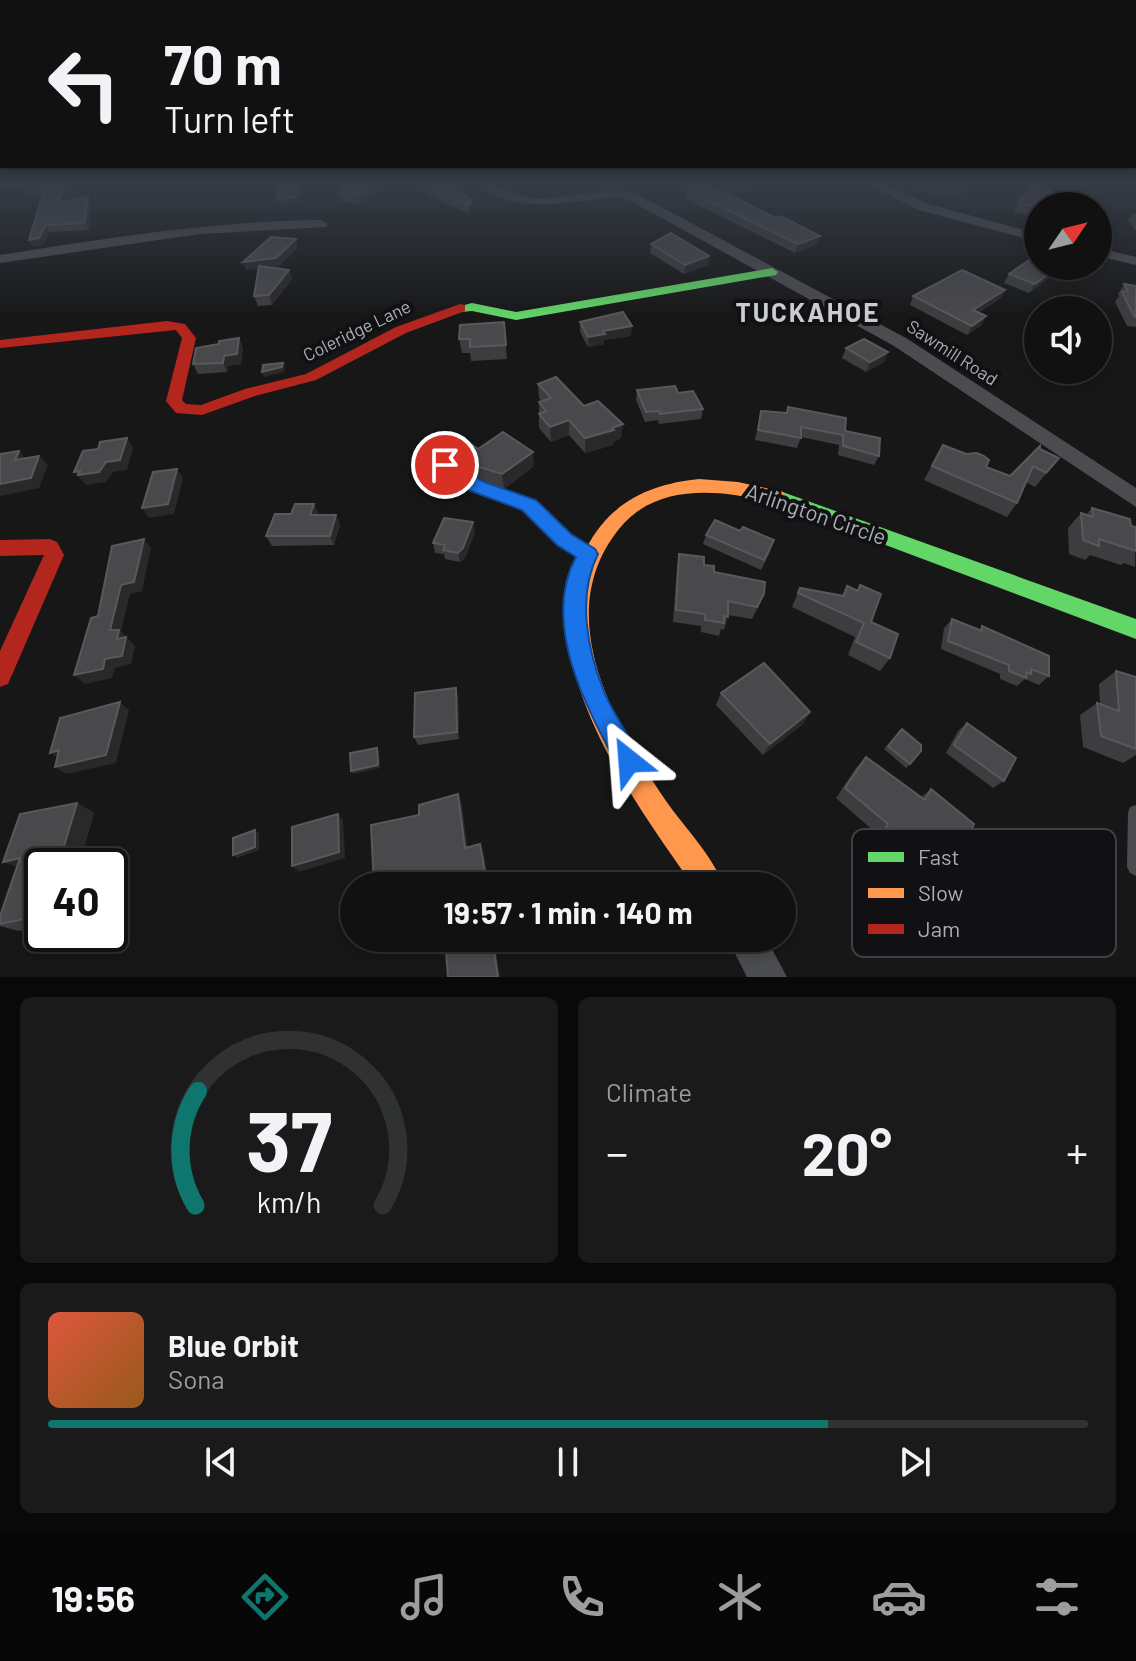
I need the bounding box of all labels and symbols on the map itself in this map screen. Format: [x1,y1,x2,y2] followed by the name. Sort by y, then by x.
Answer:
[1024,192,1112,280] north arrow
[299,295,414,366] street label: Coleridge Lane
[736,296,880,327] district label: TUCKAHOE
[903,315,1002,390] street label: Sawmill Road
[411,431,479,499] pin
[743,477,890,549] street label: Arlington Circle
[587,719,671,803] position arrow
[852,829,1116,957] legend
[918,843,960,869] text: Fast
[24,848,128,952] speed limit sign: 40
[918,879,963,905] text: Slow
[918,915,960,941] text: Jam

